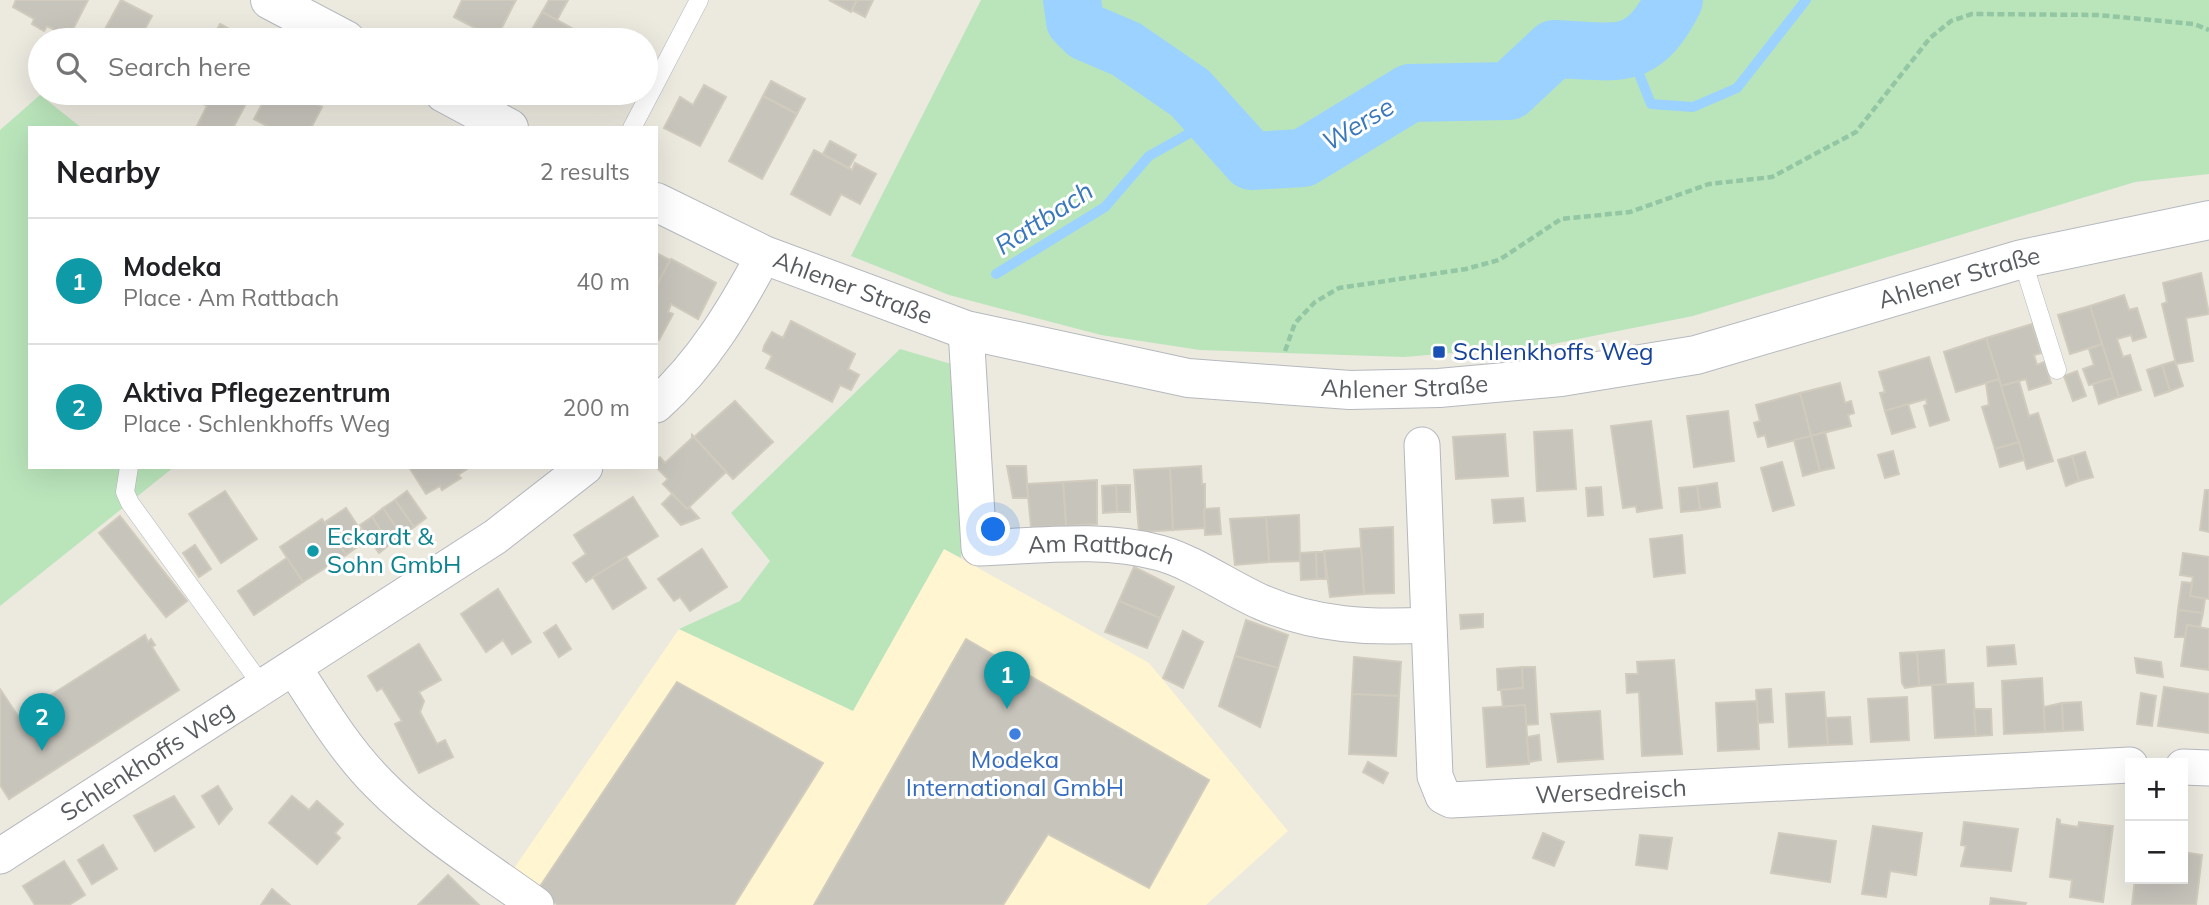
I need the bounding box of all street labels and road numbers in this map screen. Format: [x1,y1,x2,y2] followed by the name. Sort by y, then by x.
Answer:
[1874,240,2043,315] street label: Ahlener Straße
[770,244,937,330] street label: Ahlener Straße
[1320,368,1489,404] street label: Ahlener Straße
[1027,528,1179,571] street label: Am Rattbach
[54,693,239,827] street label: Schlenkhoffs Weg
[1535,772,1687,810] street label: Wersedreisch

